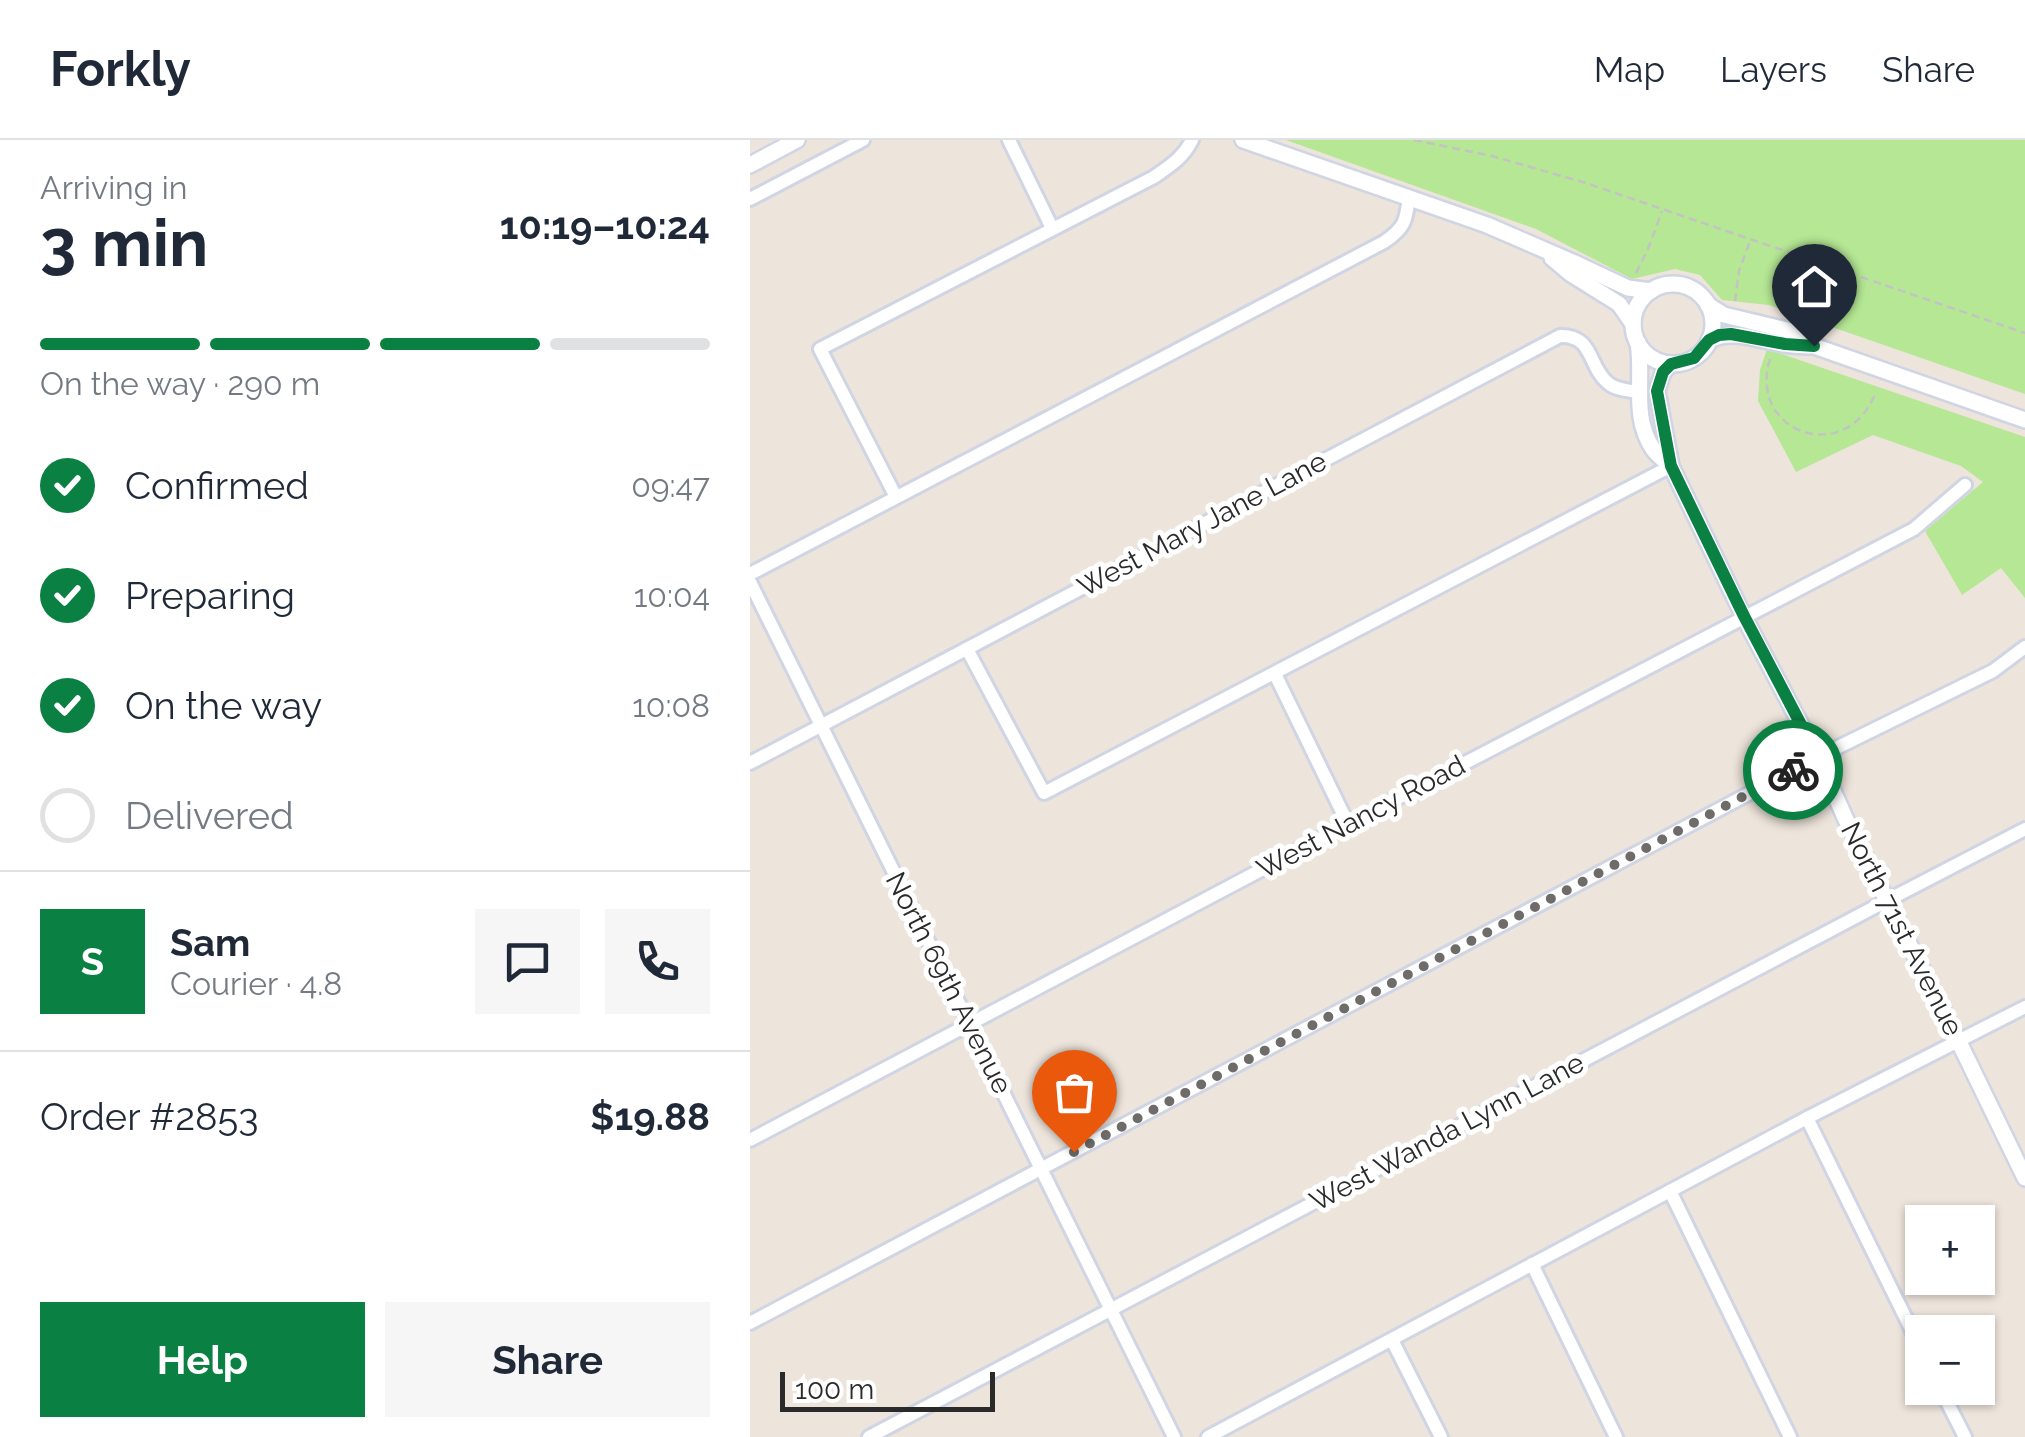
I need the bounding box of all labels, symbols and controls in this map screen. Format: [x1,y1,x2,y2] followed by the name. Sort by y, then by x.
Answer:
[50,41,191,97] text: Forkly
[1594,49,1665,90] text: Map
[1720,49,1827,90] text: Layers
[1882,49,1975,90] text: Share
[40,169,187,206] text: Arriving in
[500,203,710,248] text: 10:19–10:24
[40,205,208,281] text: 3 min
[1772,244,1857,347] pin
[1787,259,1842,314] icon: home
[40,365,320,402] text: On the way · 290 m
[1072,444,1332,604] street label: West Mary Jane Lane
[40,458,95,513] icon: check
[125,463,309,508] text: Confirmed
[631,467,710,504] text: 09:47
[40,568,95,623] icon: check
[125,573,295,618] text: Preparing
[634,577,710,614] text: 10:04
[40,678,95,733] icon: check
[125,683,322,728] text: On the way
[632,687,710,724] text: 10:08
[1743,720,1843,820] courier
[1766,743,1821,798] icon: bike
[1251,748,1471,886] street label: West Nancy Road
[125,793,294,838] text: Delivered
[1834,817,1970,1041] street label: North 71st Avenue
[879,867,1019,1099] street label: North 69th Avenue
[475,909,580,1014] button: chat
[605,909,710,1014] button: phone
[170,920,250,965] text: Sam
[81,939,104,984] text: S
[170,965,342,1002] text: Courier · 4.8
[1304,1046,1590,1218] street label: West Wanda Lynn Lane
[1032,1050,1117,1153] pin
[1047,1065,1102,1120] icon: bag
[40,1094,258,1139] text: Order #2853
[590,1094,710,1139] text: $19.88
[1905,1205,1995,1405] map controls
[1905,1205,1995,1295] button: +
[40,1302,365,1417] button: Help
[385,1302,710,1417] button: Share
[1905,1315,1995,1405] button: −
[780,1367,995,1412] scale bar
[795,1373,874,1406] text: 100 m

